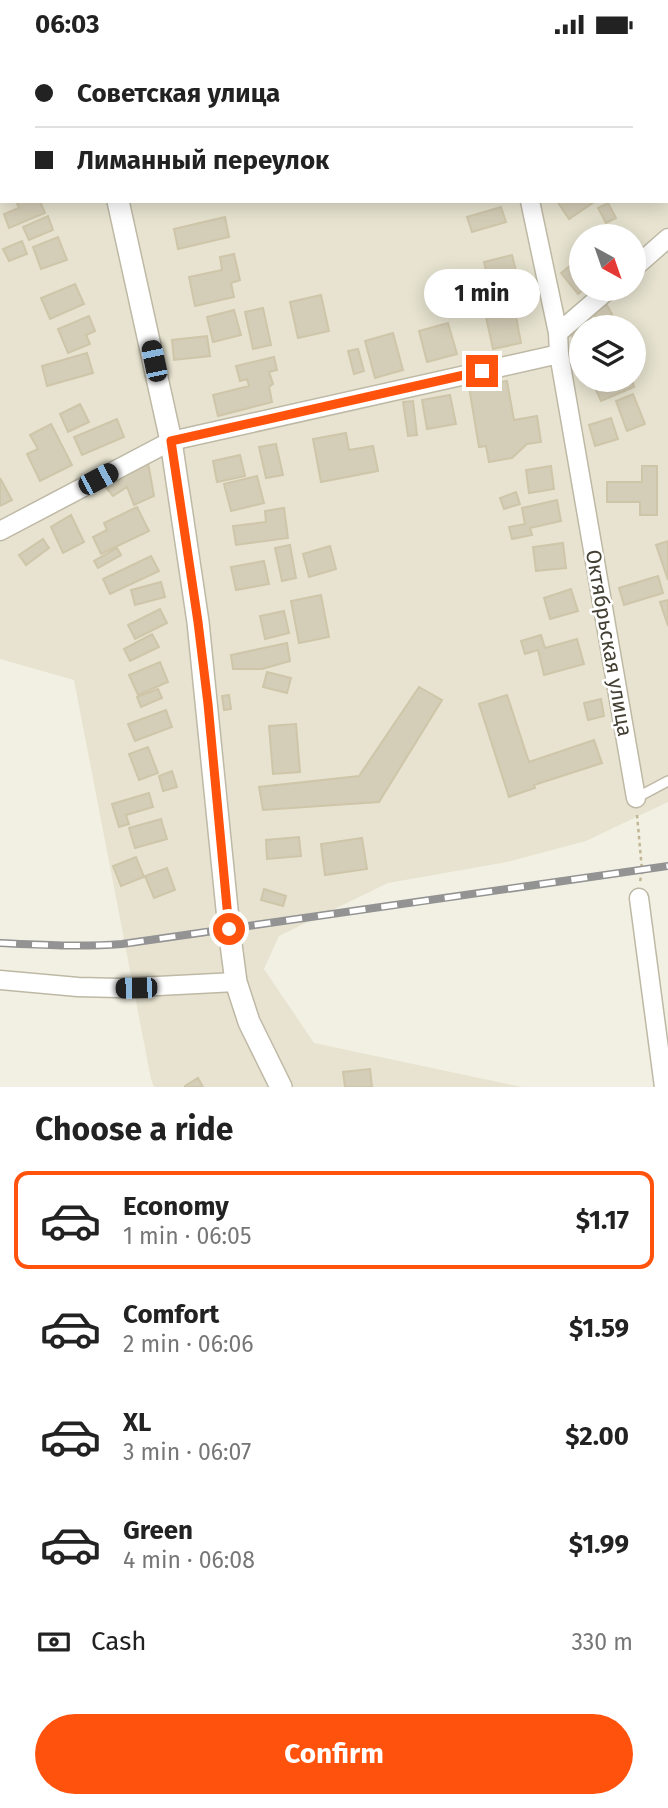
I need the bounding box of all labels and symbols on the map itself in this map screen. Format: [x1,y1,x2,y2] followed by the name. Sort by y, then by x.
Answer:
[569,224,646,301] north arrow
[424,269,540,319] callout: 1 min
[140,338,169,384] car
[466,355,498,387] route end
[75,460,122,498] car
[580,548,638,738] street label: Октябрьская улица
[213,913,245,945] route start
[115,977,158,999] car

